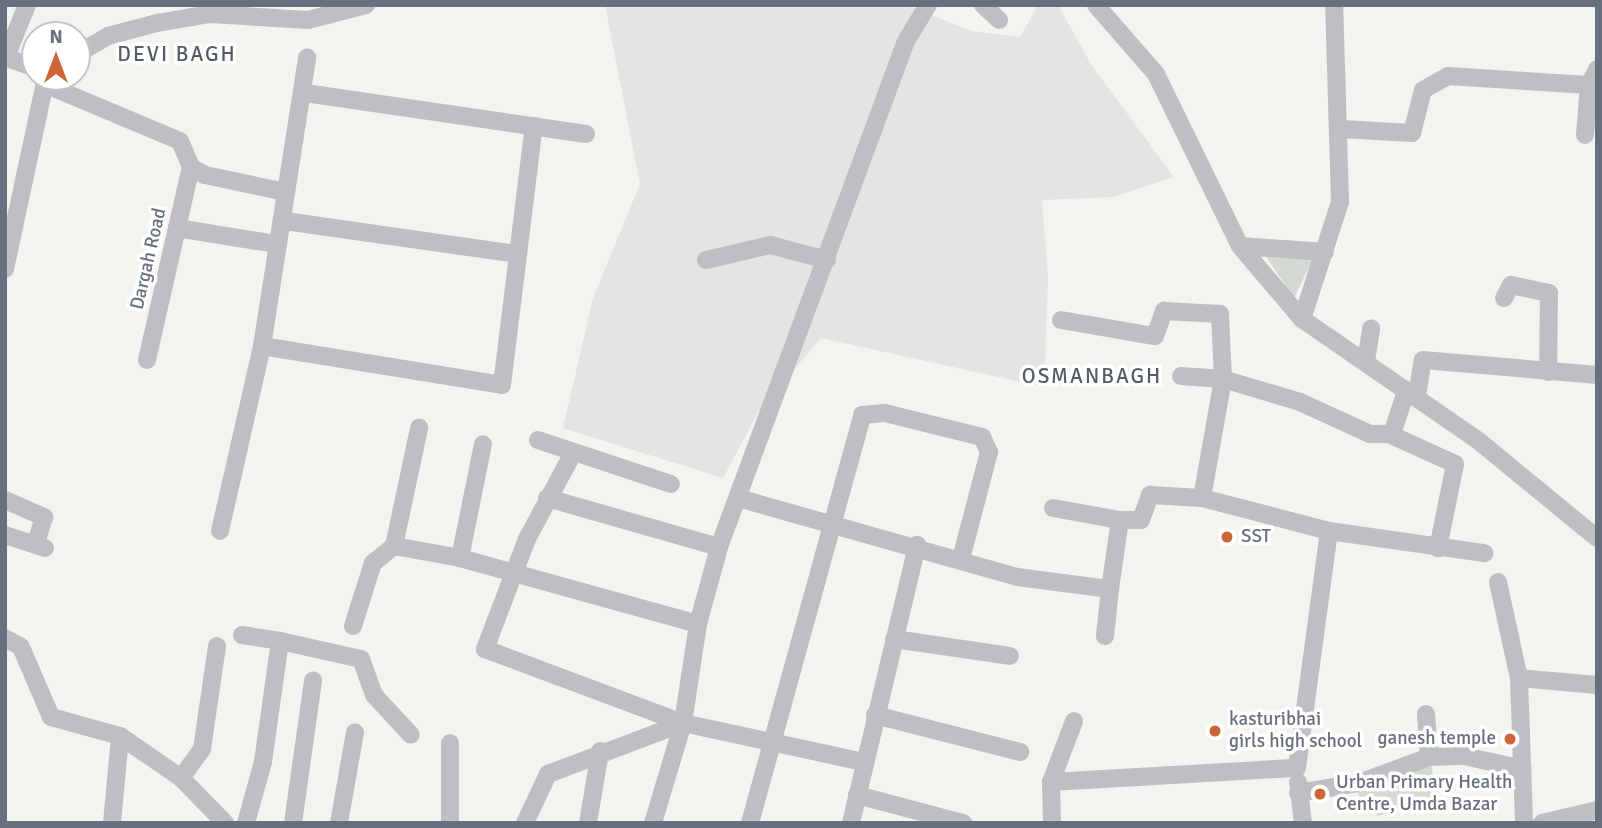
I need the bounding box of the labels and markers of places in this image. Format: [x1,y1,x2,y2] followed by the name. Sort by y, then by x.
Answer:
[1241,526,1271,548] place label: SST
[1219,529,1235,545] marker: SST
[1229,709,1362,753] place label: kasturibhai girls high school
[1207,723,1223,739] marker: kasturibhai girls high school
[1378,728,1496,750] place label: ganesh temple
[1502,731,1518,747] marker: ganesh temple
[1336,772,1512,816] place label: Urban Primary Health Centre, Umda Bazar
[1310,784,1330,804] marker: Urban Primary Health Centre, Umda Bazar

